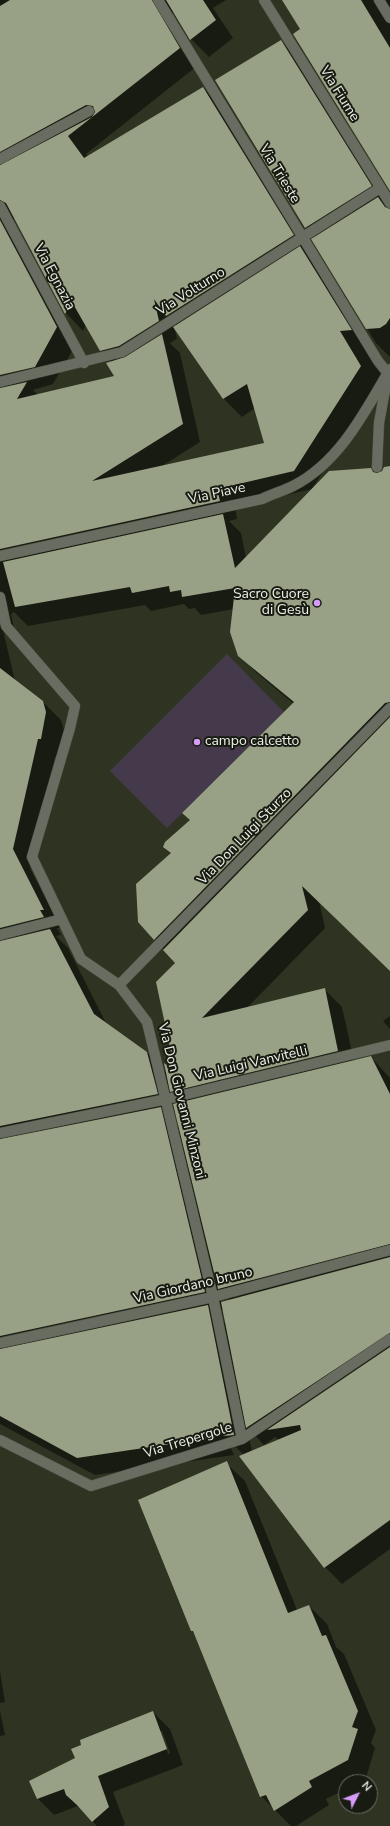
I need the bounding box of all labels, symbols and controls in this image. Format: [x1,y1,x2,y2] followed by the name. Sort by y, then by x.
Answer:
[315,63,363,125] street label: Via Fiume
[255,141,303,207] street label: Via Trieste
[30,241,78,313] street label: Via Egnazia
[153,264,229,320] street label: Via Volturno
[187,480,247,508] street label: Via Piave
[233,587,309,620] place label: Sacro Cuore di Gesù
[312,598,322,608] marker: Sacro Cuore di Gesù
[205,734,299,750] place label: campo calcetto
[192,737,202,747] marker: campo calcetto
[195,785,295,889] street label: Via Don Luigi Sturzo
[153,1021,209,1181] street label: Via Don Giovanni Minzoni
[193,1043,309,1085] street label: Via Luigi Vanvitelli
[132,1264,254,1308] street label: Via Giordano bruno
[142,1420,234,1462] street label: Via Trepergole
[338,1774,378,1814] north arrow
[358,1778,375,1794] text: N

